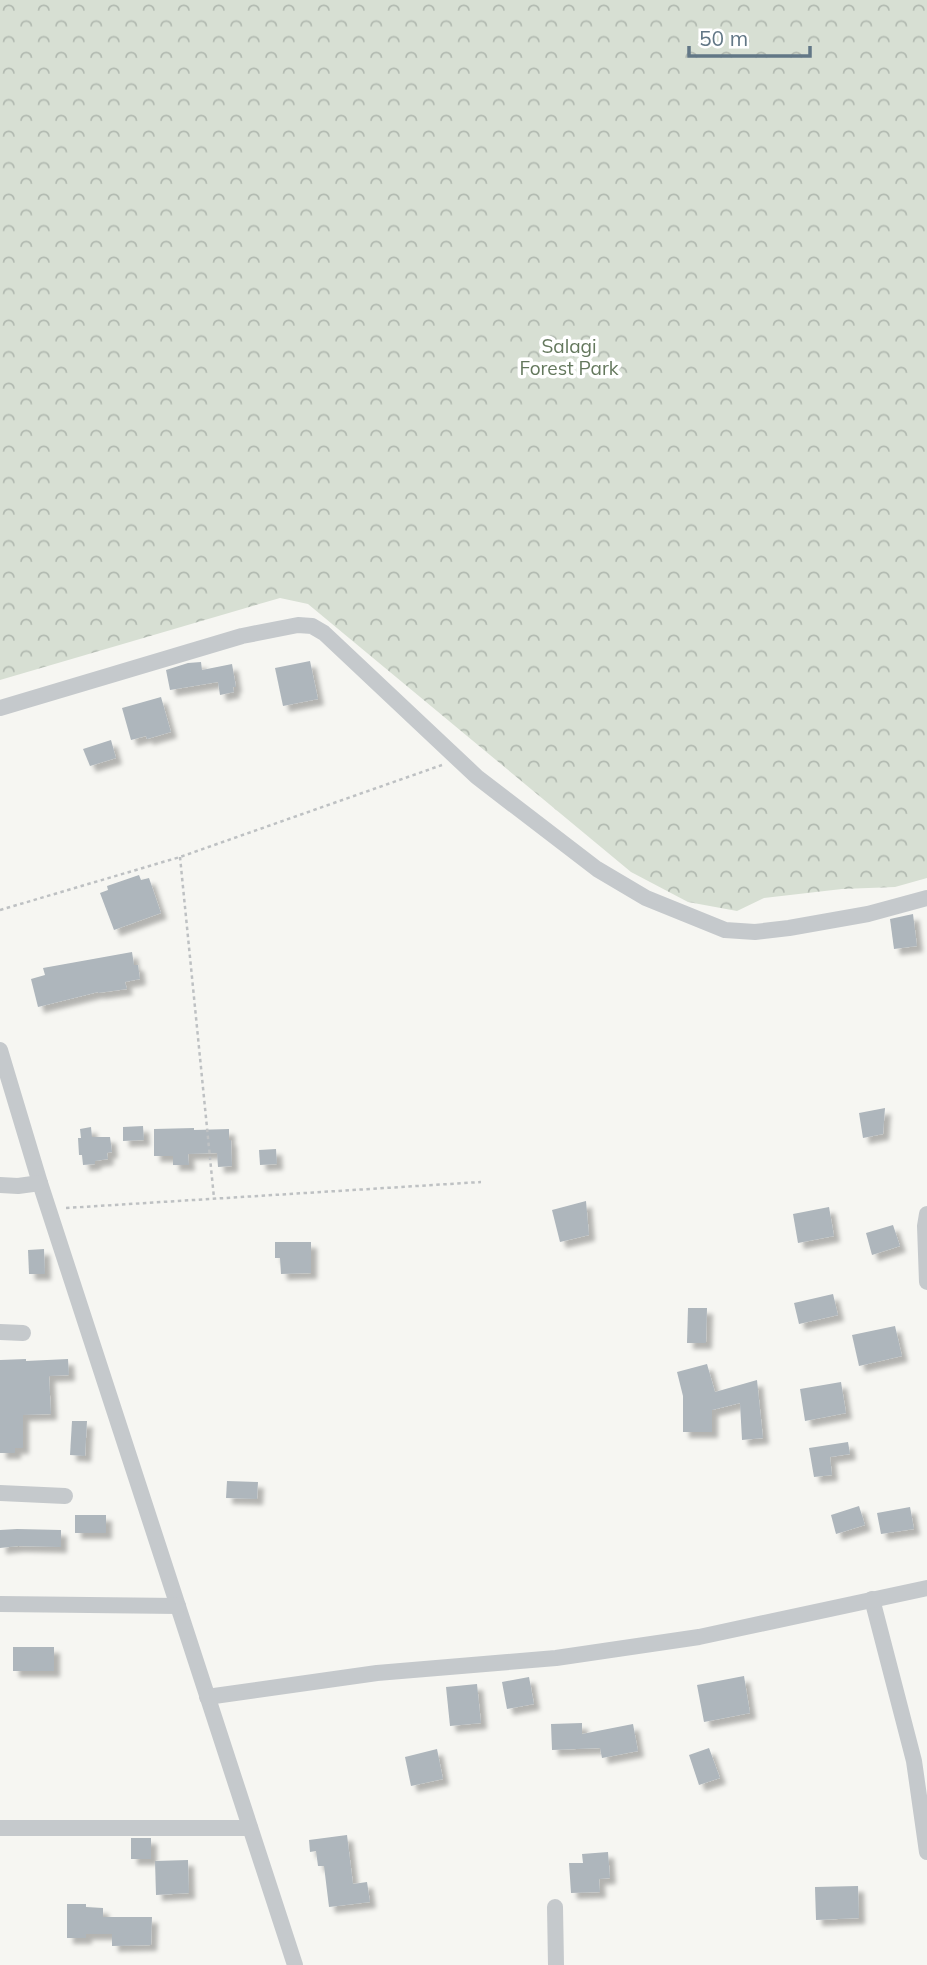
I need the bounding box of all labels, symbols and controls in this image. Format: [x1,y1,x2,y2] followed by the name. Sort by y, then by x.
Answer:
[689,14,810,58] scale bar
[699,25,748,51] text: 50 m
[519,334,619,380] park label: Salagi Forest Park

